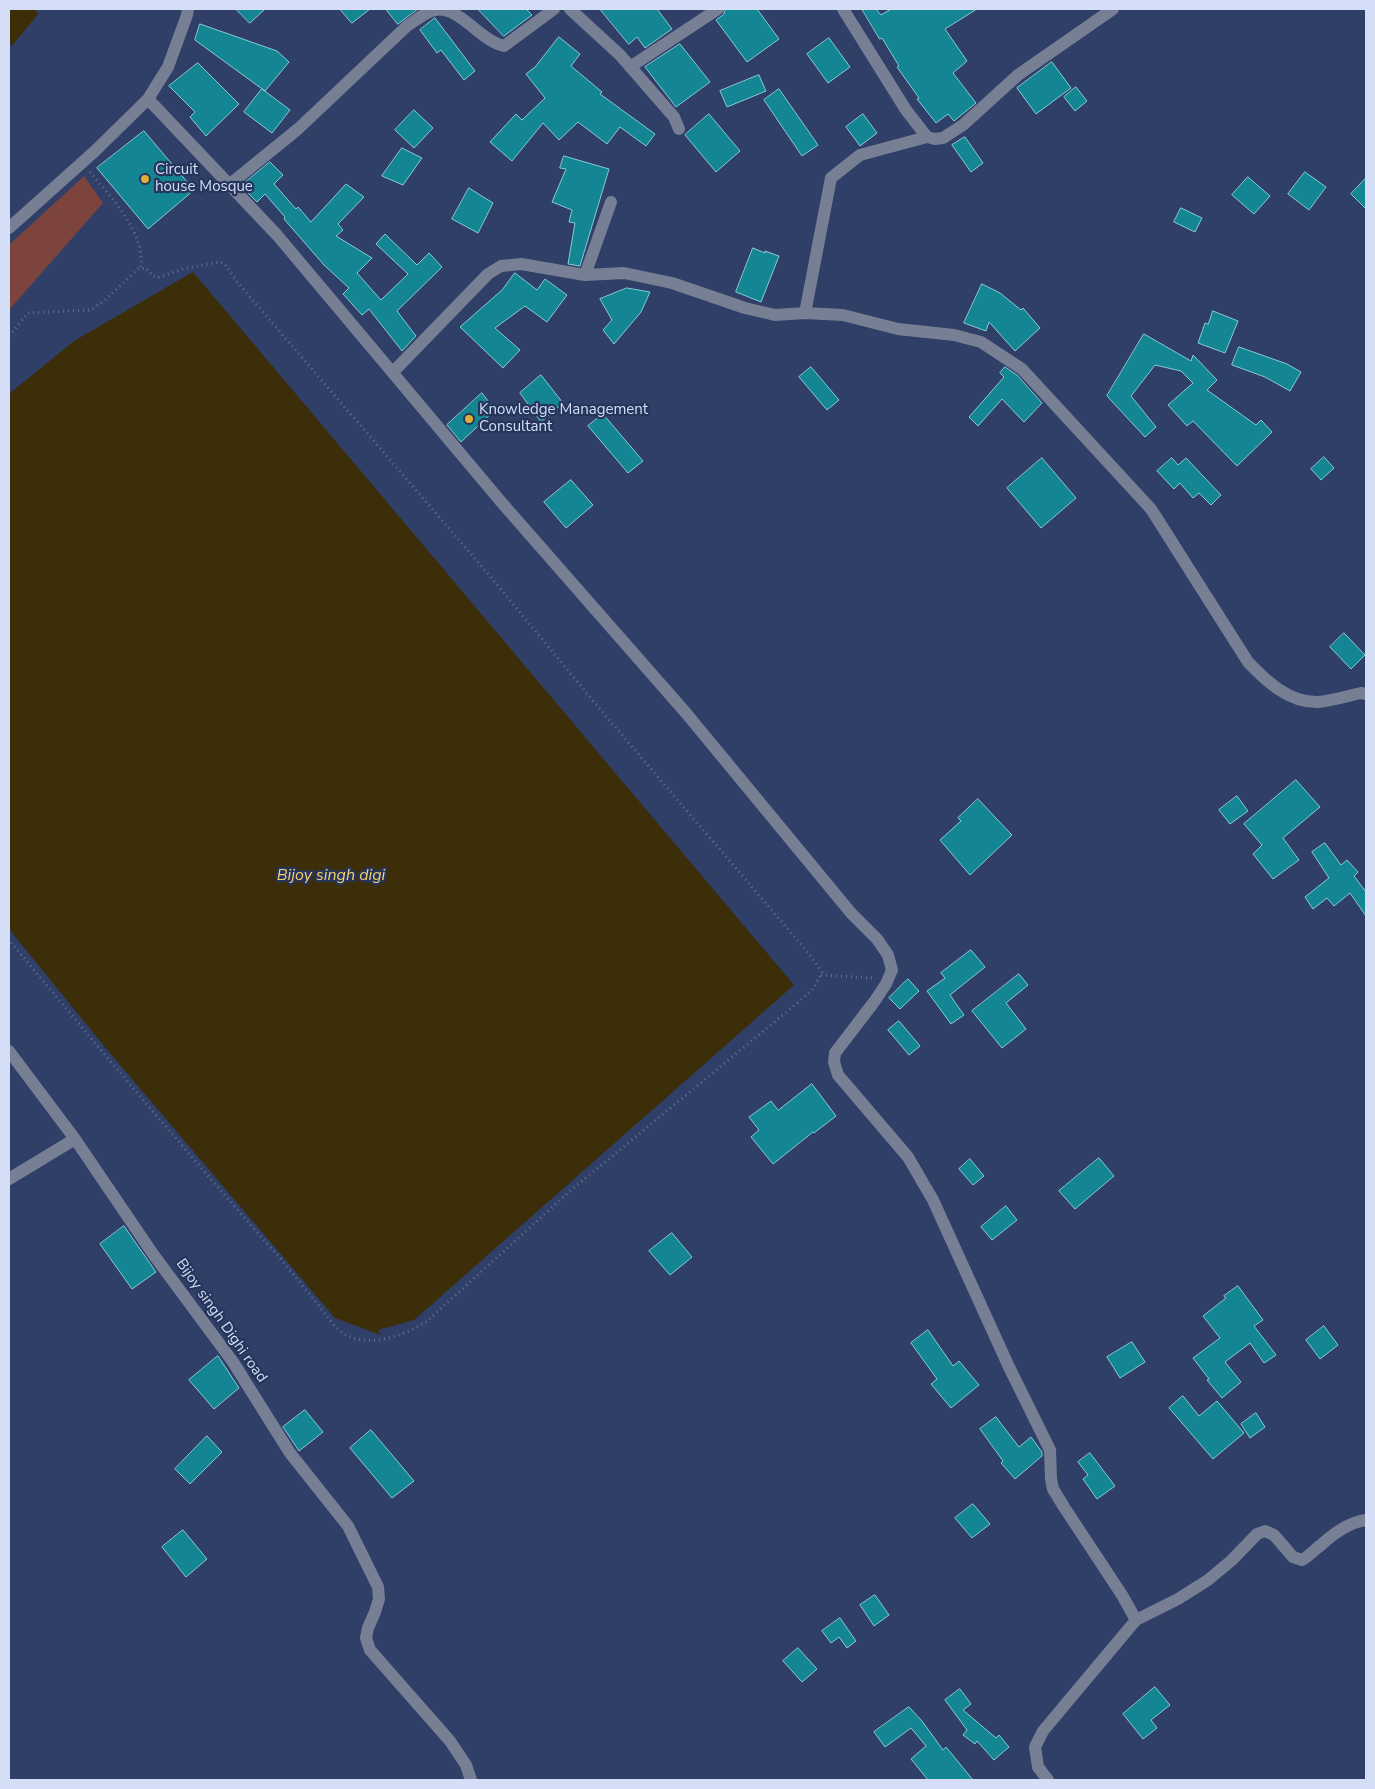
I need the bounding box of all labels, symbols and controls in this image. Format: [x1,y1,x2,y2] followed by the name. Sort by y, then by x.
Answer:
[155,161,253,196] place label: Circuit house Mosque
[139,173,151,185] marker: Circuit house Mosque
[479,401,648,436] place label: Knowledge Management Consultant
[463,413,475,425] marker: Knowledge Management Consultant
[277,866,385,886] water label: Bijoy singh digi
[171,1256,271,1386] street label: Bijoy singh Dighi road

